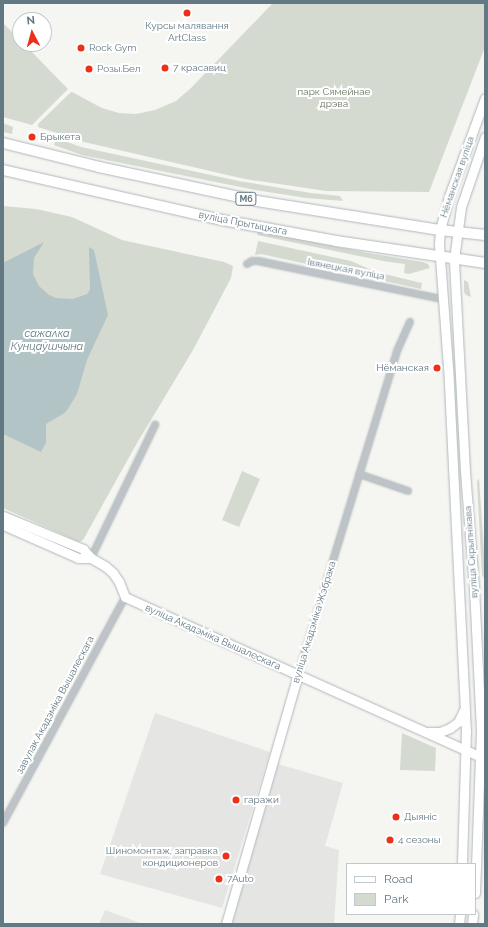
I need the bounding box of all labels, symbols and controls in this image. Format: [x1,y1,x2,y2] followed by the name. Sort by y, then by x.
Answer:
[182,8,192,18] marker: Курсы малявання ArtClass
[12,12,52,52] north arrow
[26,14,36,27] text: N
[145,19,229,42] place label: Курсы малявання ArtClass
[89,42,136,54] place label: Rock Gym
[76,43,86,53] marker: Rock Gym
[173,62,226,74] place label: 7 красавиц
[97,63,141,75] place label: Розы.Бел
[160,63,170,73] marker: 7 красавиц
[84,64,94,74] marker: Розы.Бел
[298,85,370,108] park label: парк Сямейнае дрэва
[40,131,80,143] place label: Брыкета
[27,132,37,142] marker: Брыкета
[437,135,477,219] street label: Нёманская вуліца
[235,192,257,206] road number: М6
[198,209,288,237] street label: вуліца Прытыцкага
[306,256,386,282] street label: Івянецкая вуліца
[11,328,83,354] water label: сажалка Кунцаўшчына
[376,362,429,374] place label: Нёманская
[432,363,442,373] marker: Нёманская
[462,505,480,599] street label: вуліца Скрыпнікава
[290,559,338,685] street label: вуліца Акадэміка Жэбрака
[143,601,283,673] street label: вуліца Акадэміка Вышалескага
[13,634,97,776] street label: завулак Акадэміка Вышалескага
[244,794,279,806] place label: гаражи
[231,795,241,805] marker: гаражи
[404,811,437,823] place label: Дыяніс
[391,812,401,822] marker: Дыяніс
[398,834,440,846] place label: 4 сезоны
[385,835,395,845] marker: 4 сезоны
[106,844,218,868] place label: Шиномонтаж, заправка кондиционеров
[221,851,231,861] marker: Шиномонтаж, заправка кондиционеров
[346,863,476,915] legend
[384,872,413,886] text: Road
[227,873,254,885] place label: 7Auto
[214,874,224,884] marker: 7Auto
[384,892,409,906] text: Park

